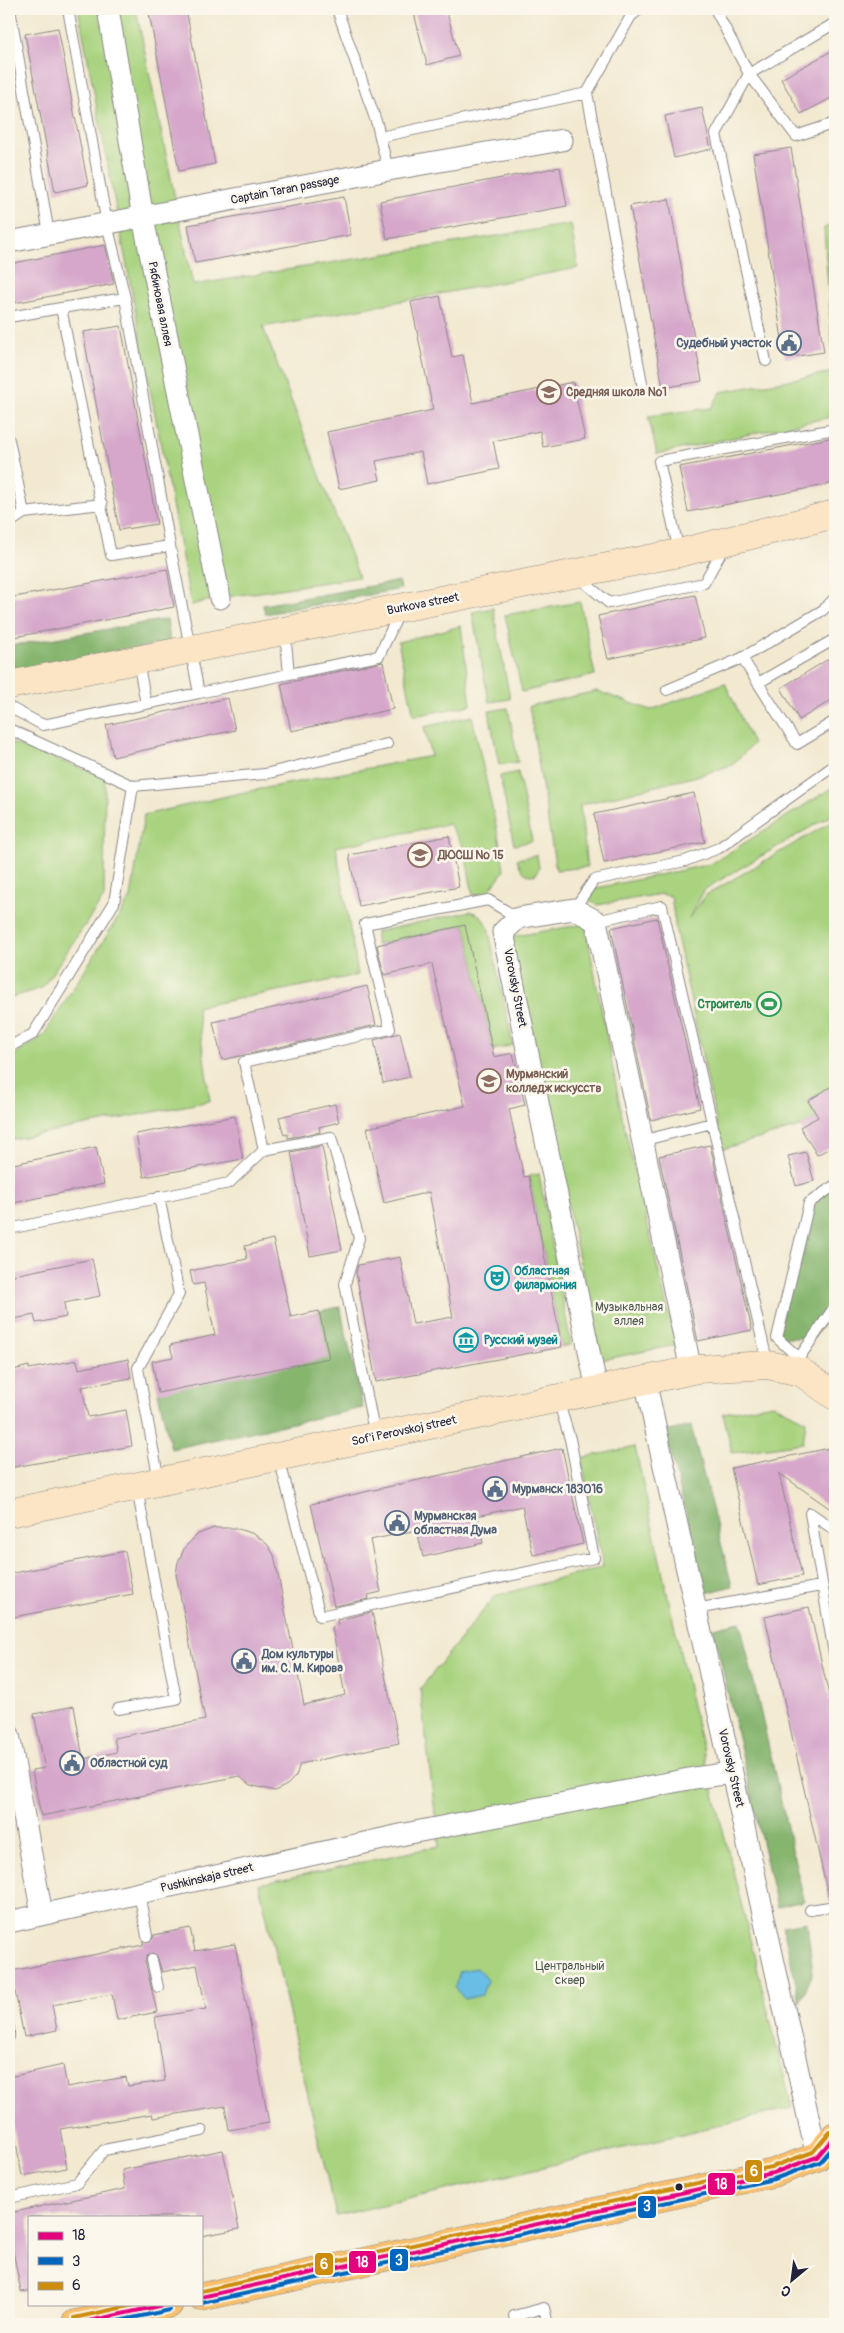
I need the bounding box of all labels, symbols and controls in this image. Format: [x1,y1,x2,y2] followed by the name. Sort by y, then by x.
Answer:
[229,172,341,208] street label: Captain Taran passage
[144,260,176,348] street label: Рябиновая аллея
[776,330,802,356] public building icon: Судебный участок
[676,336,773,351] place label: Судебный участок
[536,379,562,405] school or university icon: Средняя школа №1
[566,385,667,400] place label: Средняя школа №1
[386,590,460,618] street label: Burkova street
[407,842,433,868] school or university icon: ДЮСШ № 15
[437,848,504,863] place label: ДЮСШ № 15
[500,947,530,1029] street label: Vorovsky Street
[756,991,782,1017] sports icon: Строитель
[697,997,752,1012] place label: Строитель
[506,1067,601,1096] place label: Мурманский колледж искусств
[476,1068,502,1094] school or university icon: Мурманский колледж искусств
[514,1264,577,1293] place label: Областная филармония
[484,1265,510,1291] theatre icon: Областная филармония
[595,1300,663,1329] park label: Музыкальная аллея
[453,1327,479,1353] museum icon: Русский музей
[484,1333,558,1348] place label: Русский музей
[350,1413,458,1449] street label: Sof'i Perovskoj street
[482,1476,508,1502] public building icon: Мурманск 183016
[512,1482,603,1497] place label: Мурманск 183016
[413,1509,497,1538] place label: Мурманская областная Дума
[384,1510,410,1536] public building icon: Мурманская областная Дума
[261,1647,343,1676] place label: Дом культуры им. С. М. Кирова
[231,1648,257,1674] public building icon: Дом культуры им. С. М. Кирова
[715,1727,747,1809] street label: Vorovsky Street
[59,1750,85,1776] public building icon: Областной суд
[90,1756,168,1771] place label: Областной суд
[159,1860,255,1896] street label: Pushkinskaja street
[536,1959,605,1988] park label: Центральный сквер
[744,2159,763,2183] line badge: 6
[750,2163,758,2180] text: 6
[707,2172,736,2196] line badge: 18
[715,2176,727,2193] text: 18
[674,2182,684,2192] unlabelled marker
[637,2195,657,2219] line badge: 3
[643,2198,651,2215] text: 3
[28,2216,202,2306] legend
[72,2226,86,2245] text: 18
[389,2248,409,2272] line badge: 3
[348,2250,377,2274] line badge: 18
[72,2252,80,2271] text: 3
[314,2252,334,2276] line badge: 6
[395,2252,403,2269] text: 3
[356,2254,368,2271] text: 18
[320,2256,328,2273] text: 6
[766,2256,816,2306] north arrow
[72,2276,81,2295] text: 6
[778,2281,794,2300] text: С

